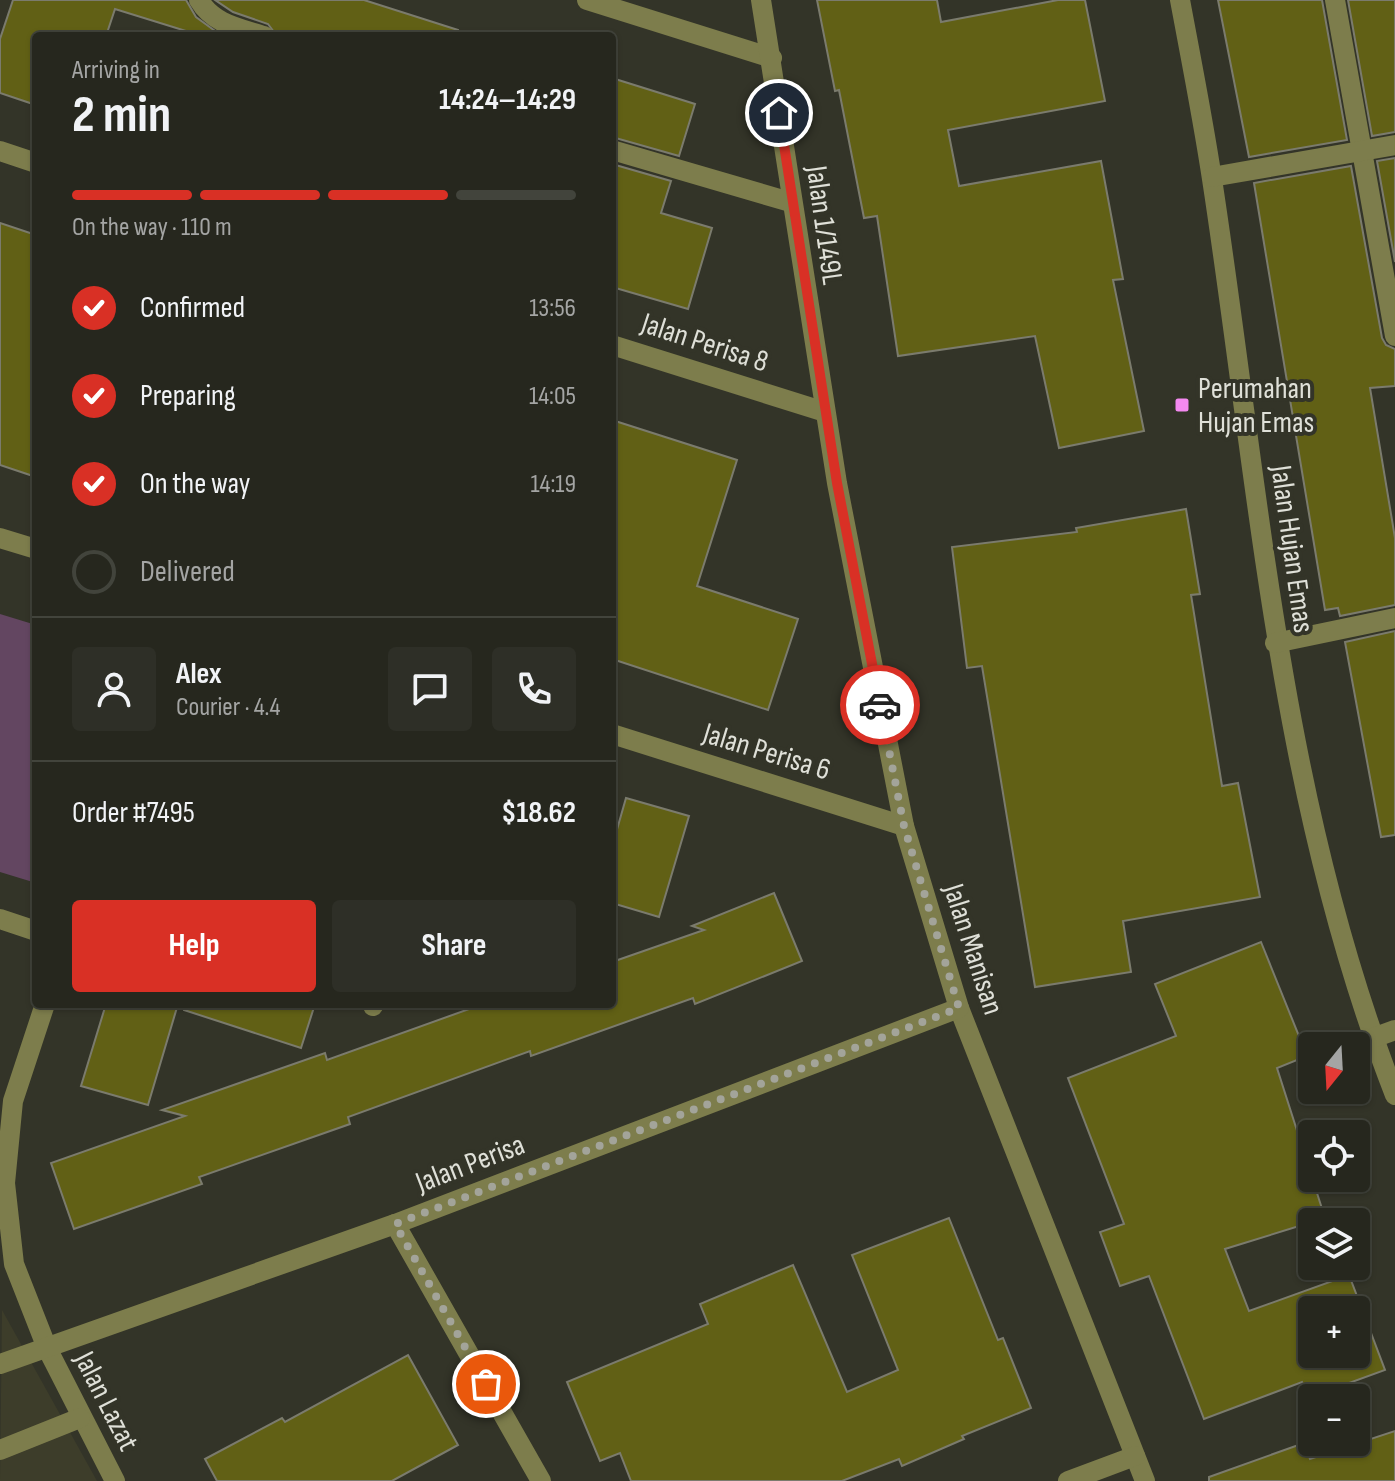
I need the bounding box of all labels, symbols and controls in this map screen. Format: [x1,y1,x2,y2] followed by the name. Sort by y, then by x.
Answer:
[72,55,160,86] text: Arriving in
[745,79,813,147] pin
[439,82,576,118] text: 14:24–14:29
[72,84,171,147] text: 2 min
[757,91,801,135] icon: home
[798,162,850,287] street label: Jalan 1/149L
[72,212,232,243] text: On the way · 110 m
[72,286,116,330] icon: check
[140,290,245,326] text: Confirmed
[529,293,576,324] text: 13:56
[636,305,773,380] street label: Jalan Perisa 8
[1198,371,1314,441] place label: Perumahan Hujan Emas
[72,374,116,418] icon: check
[140,378,236,414] text: Preparing
[529,381,576,412] text: 14:05
[1173,396,1191,414] marker: Perumahan Hujan Emas
[72,462,116,506] icon: check
[1262,462,1322,635] street label: Jalan Hujan Emas
[140,466,250,502] text: On the way
[530,469,576,500] text: 14:19
[140,554,235,590] text: Delivered
[72,647,156,731] button: person
[388,647,472,731] button: chat
[492,647,576,731] button: phone
[176,656,222,692] text: Alex
[840,665,920,745] courier
[858,683,902,727] icon: car
[176,692,280,723] text: Courier · 4.4
[698,715,835,788] street label: Jalan Perisa 6
[72,795,195,831] text: Order #7495
[501,795,576,831] text: $18.62
[935,878,1011,1019] street label: Jalan Manisan
[72,900,316,992] button: Help
[332,900,576,992] button: Share
[1298,1032,1370,1104] north arrow
[1298,1032,1370,1456] map controls
[1298,1120,1370,1192] button: locate
[410,1127,530,1201] street label: Jalan Perisa
[1298,1208,1370,1280] button: layers
[1298,1296,1370,1368] button: +
[65,1345,146,1457] street label: Jalan Lazat
[452,1350,520,1418] pin
[464,1362,508,1406] icon: bag
[1298,1384,1370,1456] button: −

